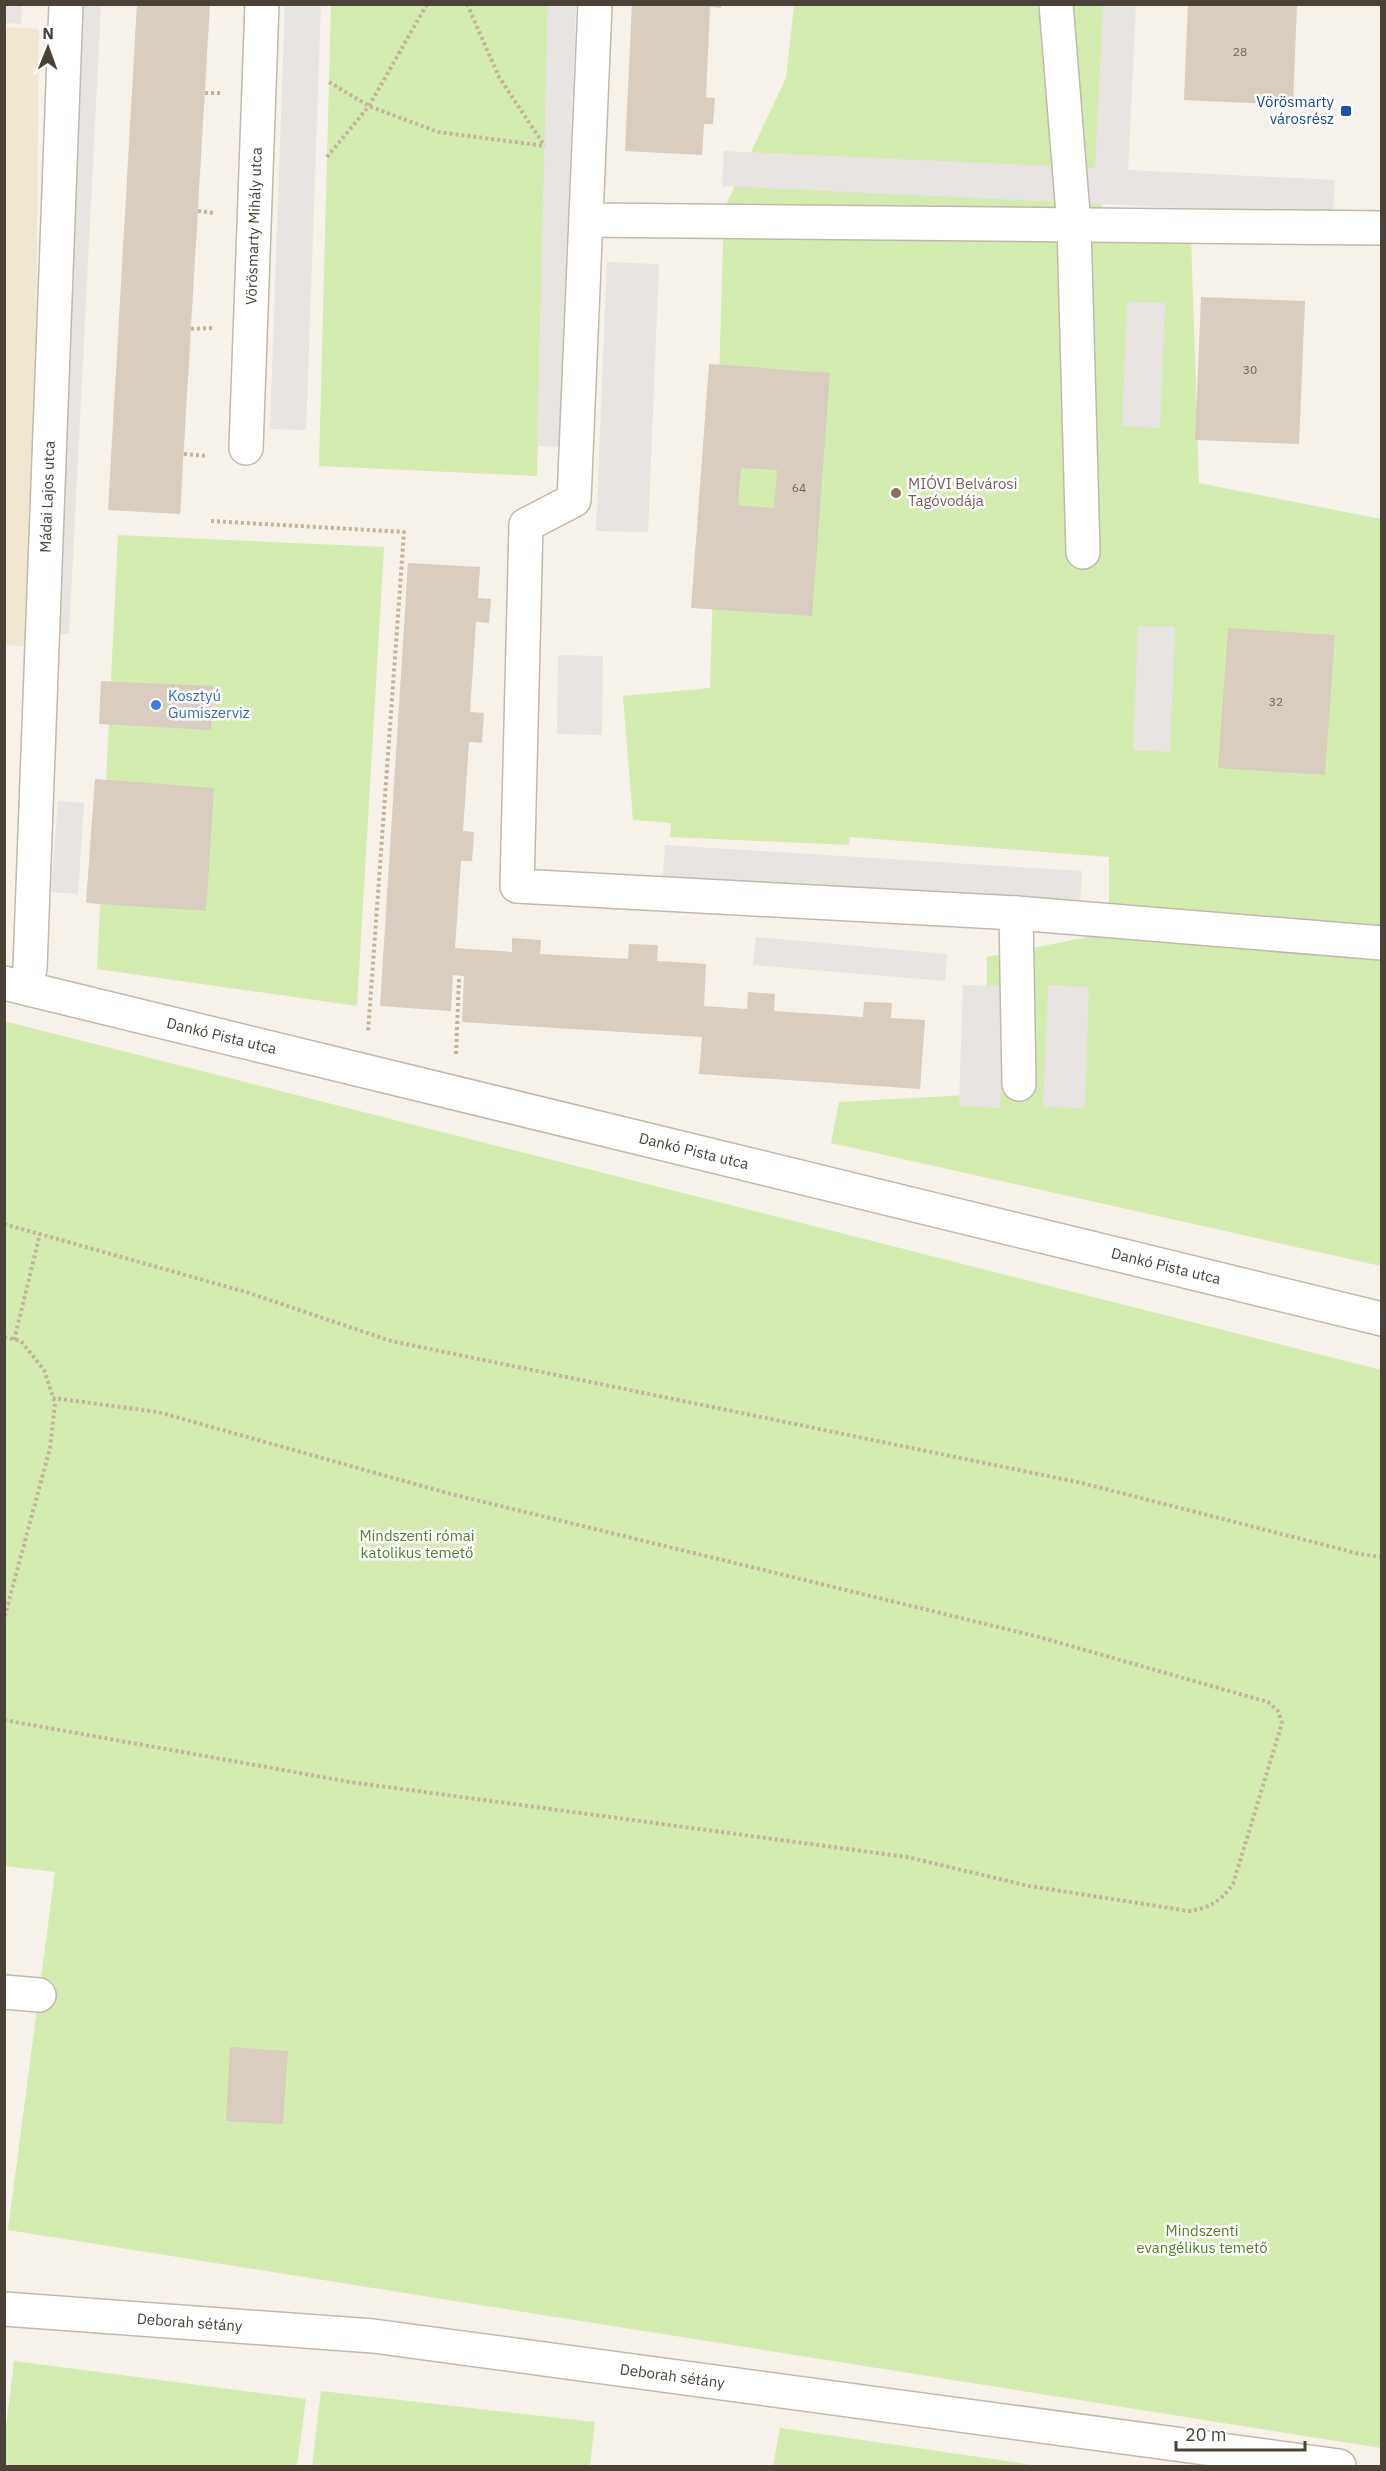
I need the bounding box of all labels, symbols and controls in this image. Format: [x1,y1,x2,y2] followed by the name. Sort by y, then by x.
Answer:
[18,18,78,78] north arrow
[42,23,54,43] text: N
[1233,44,1247,59] house number: 28
[1256,92,1335,128] place label: Vörösmarty városrész
[1339,104,1353,118] marker: Vörösmarty városrész
[241,147,266,305] street label: Vörösmarty Mihály utca
[1243,362,1257,377] house number: 30
[36,440,59,553] street label: Mádai Lajos utca
[908,474,1017,510] place label: MIÓVI Belvárosi Tagóvodája
[792,480,806,495] house number: 64
[889,486,903,500] marker: MIÓVI Belvárosi Tagóvodája
[168,686,250,722] place label: Kosztyú Gumiszerviz
[1269,694,1283,709] house number: 32
[149,698,163,712] marker: Kosztyú Gumiszerviz
[165,1013,279,1058] street label: Dankó Pista utca
[637,1128,751,1173] street label: Dankó Pista utca
[1109,1243,1223,1288] street label: Dankó Pista utca
[359,1526,475,1562] park label: Mindszenti római katolikus temető
[1136,2221,1268,2257] park label: Mindszenti evangélikus temető
[136,2309,243,2335] street label: Deborah sétány
[619,2359,727,2392] street label: Deborah sétány
[1176,2414,1305,2452] scale bar
[1185,2423,1227,2446] text: 20 m

